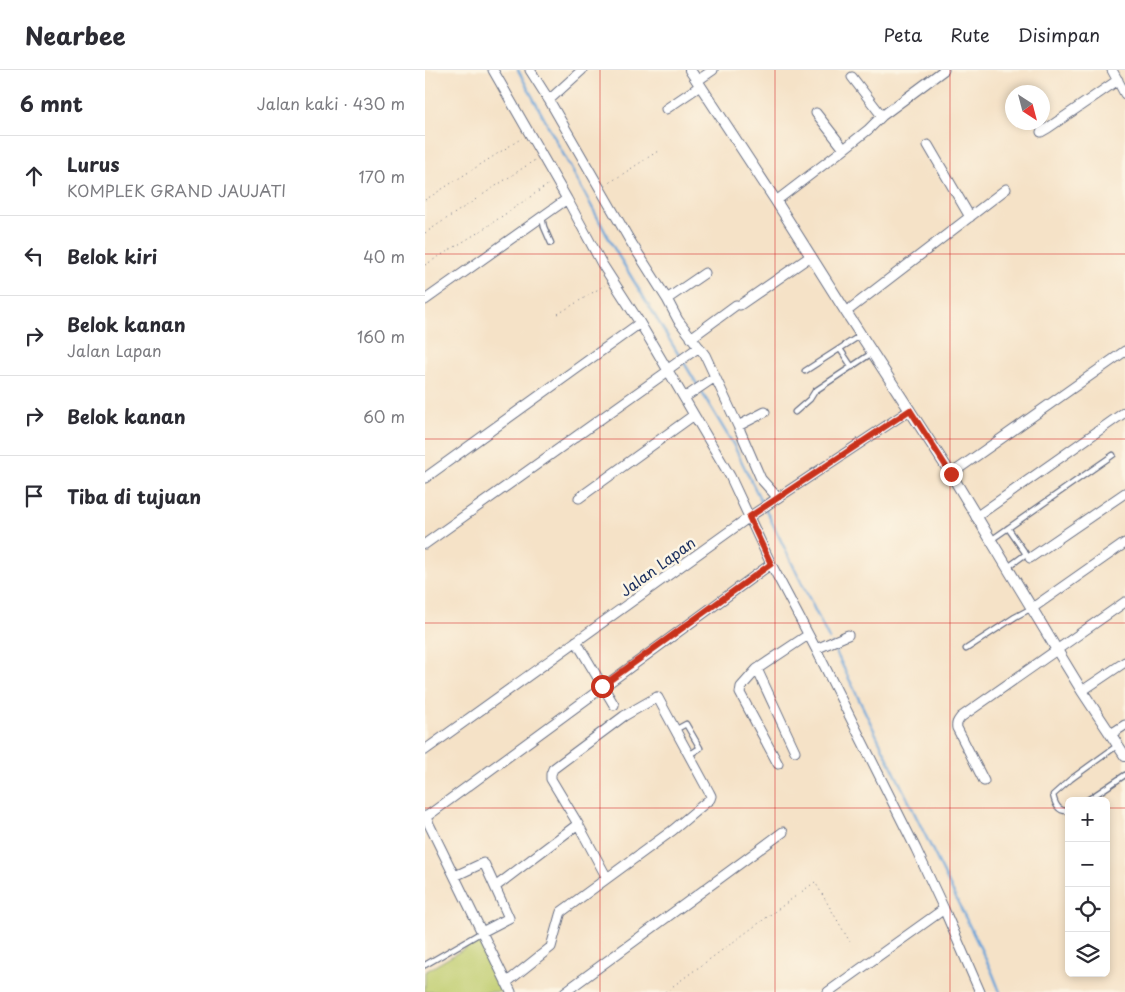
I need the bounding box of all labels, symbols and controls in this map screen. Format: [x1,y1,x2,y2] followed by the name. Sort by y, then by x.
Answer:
[25,17,126,53] text: Nearbee
[883,21,922,48] text: Peta
[950,21,990,48] text: Rute
[1018,21,1100,48] text: Disimpan
[1005,85,1050,130] north arrow
[20,87,83,119] text: 6 mnt
[257,91,405,115] text: Jalan kaki · 430 m
[67,150,120,178] text: Lurus
[20,162,48,190] icon: ahead
[359,164,405,188] text: 170 m
[67,178,286,202] text: KOMPLEK GRAND JAUJATI
[20,242,48,270] icon: left
[67,242,157,270] text: Belok kiri
[363,244,405,268] text: 40 m
[67,310,186,338] text: Belok kanan
[20,322,48,350] icon: right
[357,324,405,348] text: 160 m
[67,338,162,362] text: Jalan Lapan
[20,402,48,430] icon: right
[67,402,186,430] text: Belok kanan
[363,404,405,428] text: 60 m
[940,463,963,486] route end
[20,482,48,510] icon: arrive
[67,482,201,510] text: Tiba di tujuan
[614,531,700,601] street label: Jalan Lapan
[591,675,614,698] route start
[1065,797,1110,977] map controls
[1065,797,1110,842] button: +
[1065,842,1110,887] button: −
[1065,887,1110,932] button: locate
[1065,932,1110,977] button: layers

